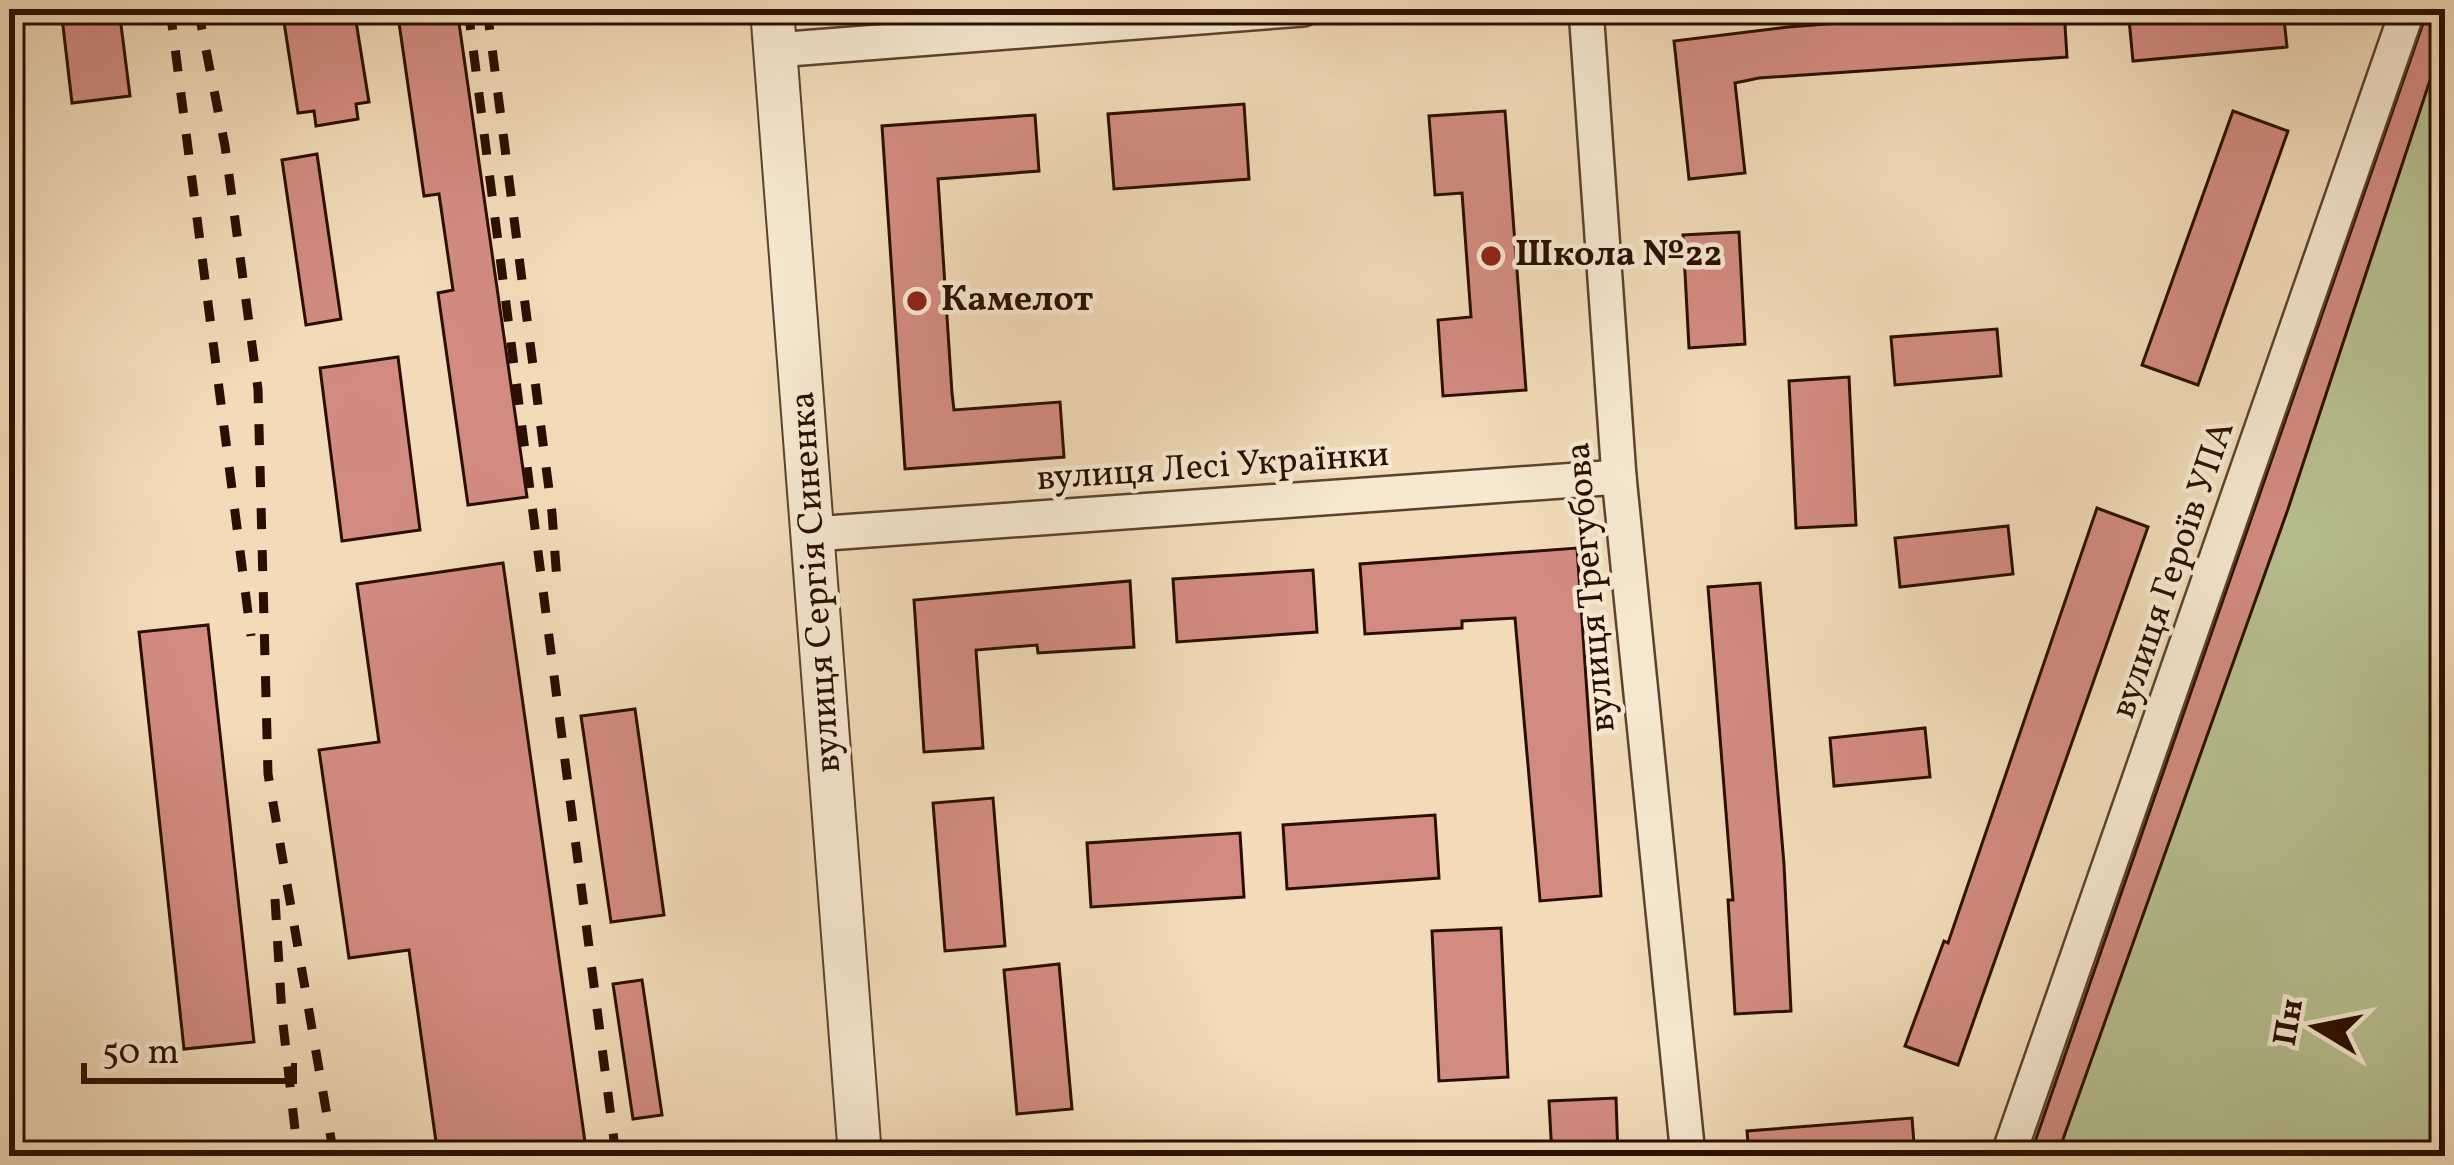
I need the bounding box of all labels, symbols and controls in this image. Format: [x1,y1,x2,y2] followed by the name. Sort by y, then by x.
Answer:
[1515,231,1722,281] place label: Школа №22
[1478,243,1504,269] marker: Школа №22
[941,276,1093,326] place label: Камелот
[904,288,930,314] marker: Камелот
[779,390,855,774] street label: вулиця Сергія Синенка
[2100,415,2248,725] street label: вулиця Героїв УПА
[1035,431,1391,505] street label: вулиця Лесі Українки
[1554,440,1630,734] street label: вулиця Трегубова
[2256,967,2376,1087] north arrow
[2264,995,2317,1050] text: Пн
[84,1009,294,1083] scale bar
[102,1029,179,1079] text: 50 m

